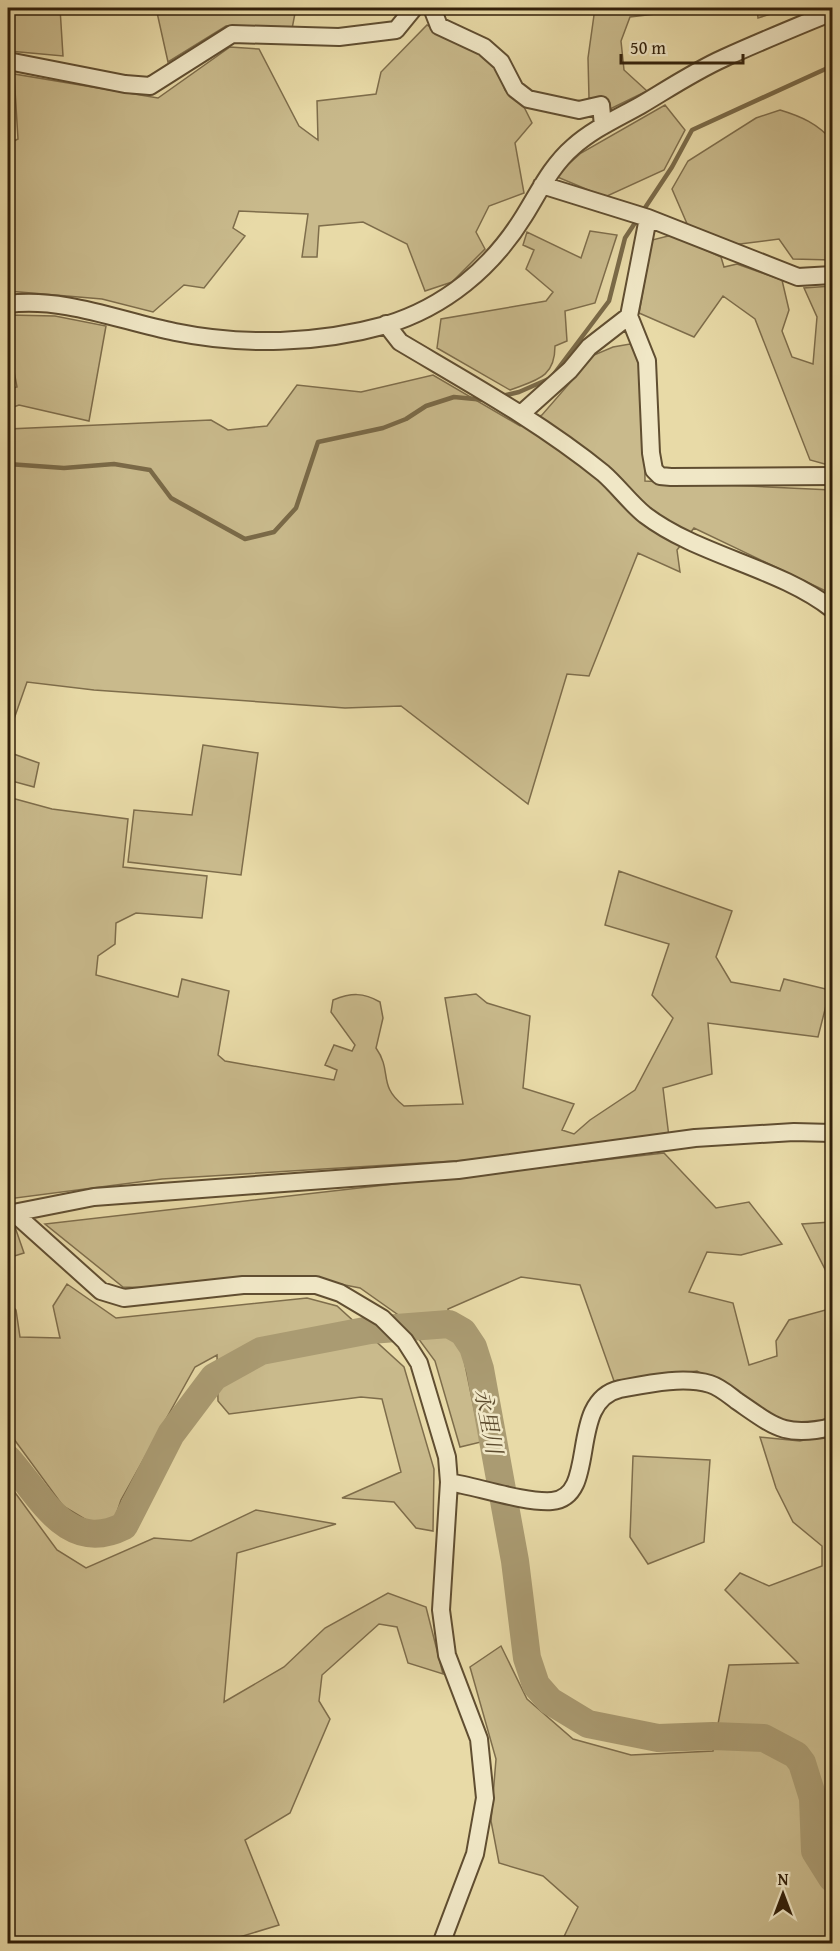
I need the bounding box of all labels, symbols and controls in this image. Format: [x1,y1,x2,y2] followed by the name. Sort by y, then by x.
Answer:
[621,27,742,65] scale bar
[630,34,666,61] text: 50 m
[467,1386,511,1458] water label: 永里川
[753,1864,813,1924] north arrow
[778,1867,789,1891] text: N

